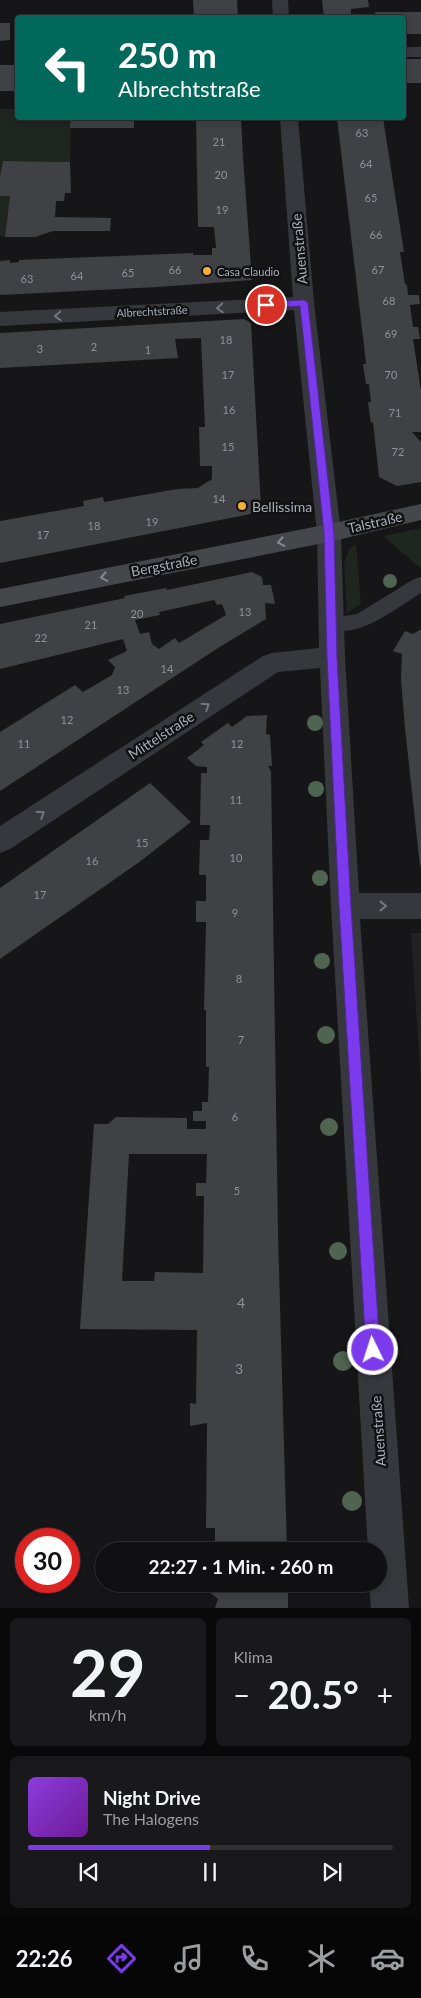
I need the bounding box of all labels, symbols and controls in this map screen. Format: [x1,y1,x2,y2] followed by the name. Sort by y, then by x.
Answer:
[118,33,217,75] text: 250 m
[35,35,100,100] icon: left
[118,75,261,102] text: Albrechtstraße
[356,126,368,139] house number: 63
[213,135,225,148] house number: 21
[360,157,373,170] house number: 64
[215,168,228,181] house number: 20
[365,191,377,204] house number: 65
[216,203,228,216] house number: 19
[287,213,311,285] street label: Auenstraße
[370,228,382,241] house number: 66
[169,263,181,276] house number: 66
[372,263,384,276] house number: 67
[201,265,213,277] marker: Casa Claudio
[217,265,279,278] place label: Casa Claudio
[122,266,134,279] house number: 65
[71,269,84,282] house number: 64
[21,272,33,285] house number: 63
[245,284,287,326] pin
[252,291,280,319] icon: arrive
[383,294,395,307] house number: 68
[216,302,224,313] one-way arrow
[116,303,188,319] street label: Albrechtstraße
[54,311,62,321] one-way arrow
[385,327,397,340] house number: 69
[220,333,232,346] house number: 18
[91,340,97,353] house number: 2
[37,342,43,355] house number: 3
[145,343,151,356] house number: 1
[222,368,234,381] house number: 17
[385,368,398,381] house number: 70
[223,403,235,416] house number: 16
[389,406,401,419] house number: 71
[222,440,234,453] house number: 15
[392,445,404,458] house number: 72
[213,492,226,505] house number: 14
[252,498,312,515] place label: Bellissima
[236,500,248,512] marker: Bellissima
[346,507,404,537] street label: Talstraße
[146,515,158,528] house number: 19
[88,519,100,532] house number: 18
[37,528,49,541] house number: 17
[277,536,285,547] one-way arrow
[129,550,199,580] street label: Bergstraße
[100,572,109,582] one-way arrow
[239,605,251,618] house number: 13
[131,607,144,620] house number: 20
[85,618,97,631] house number: 21
[35,631,47,644] house number: 22
[161,662,174,675] house number: 14
[117,683,129,696] house number: 13
[200,703,210,712] one-way arrow
[125,707,197,763] street label: Mittelstraße
[61,713,73,726] house number: 12
[18,737,30,750] house number: 11
[231,737,243,750] house number: 12
[230,793,242,806] house number: 11
[35,811,44,820] one-way arrow
[136,836,148,849] house number: 15
[230,851,243,864] house number: 10
[86,854,98,867] house number: 16
[34,888,46,901] house number: 17
[380,901,387,911] one-way arrow
[232,906,238,919] house number: 9
[236,972,242,985] house number: 8
[238,1033,244,1046] house number: 7
[232,1110,238,1123] house number: 6
[234,1184,240,1197] house number: 5
[237,1294,245,1311] house number: 4
[346,1323,398,1375] position arrow
[235,1360,243,1377] house number: 3
[367,1395,389,1467] street label: Auenstraße
[15,1528,80,1593] speed limit sign: 30
[149,1555,333,1578] text: 22:27 · 1 Min. · 260 m
[70,1633,145,1711] text: 29
[234,1647,273,1666] text: Klima
[268,1671,359,1717] text: 20.5°
[234,1678,250,1712] text: −
[377,1678,393,1712] text: +
[89,1705,126,1724] text: km/h
[103,1786,201,1809] text: Night Drive
[103,1809,199,1828] text: The Halogens
[75,1858,103,1886] icon: previous
[196,1858,224,1886] icon: pause
[318,1858,346,1886] icon: next
[104,1941,139,1976] icon: directions
[171,1941,206,1976] icon: music
[237,1941,272,1976] icon: phone
[304,1941,339,1976] icon: climate
[370,1941,405,1976] icon: car
[16,1945,72,1972] text: 22:26

